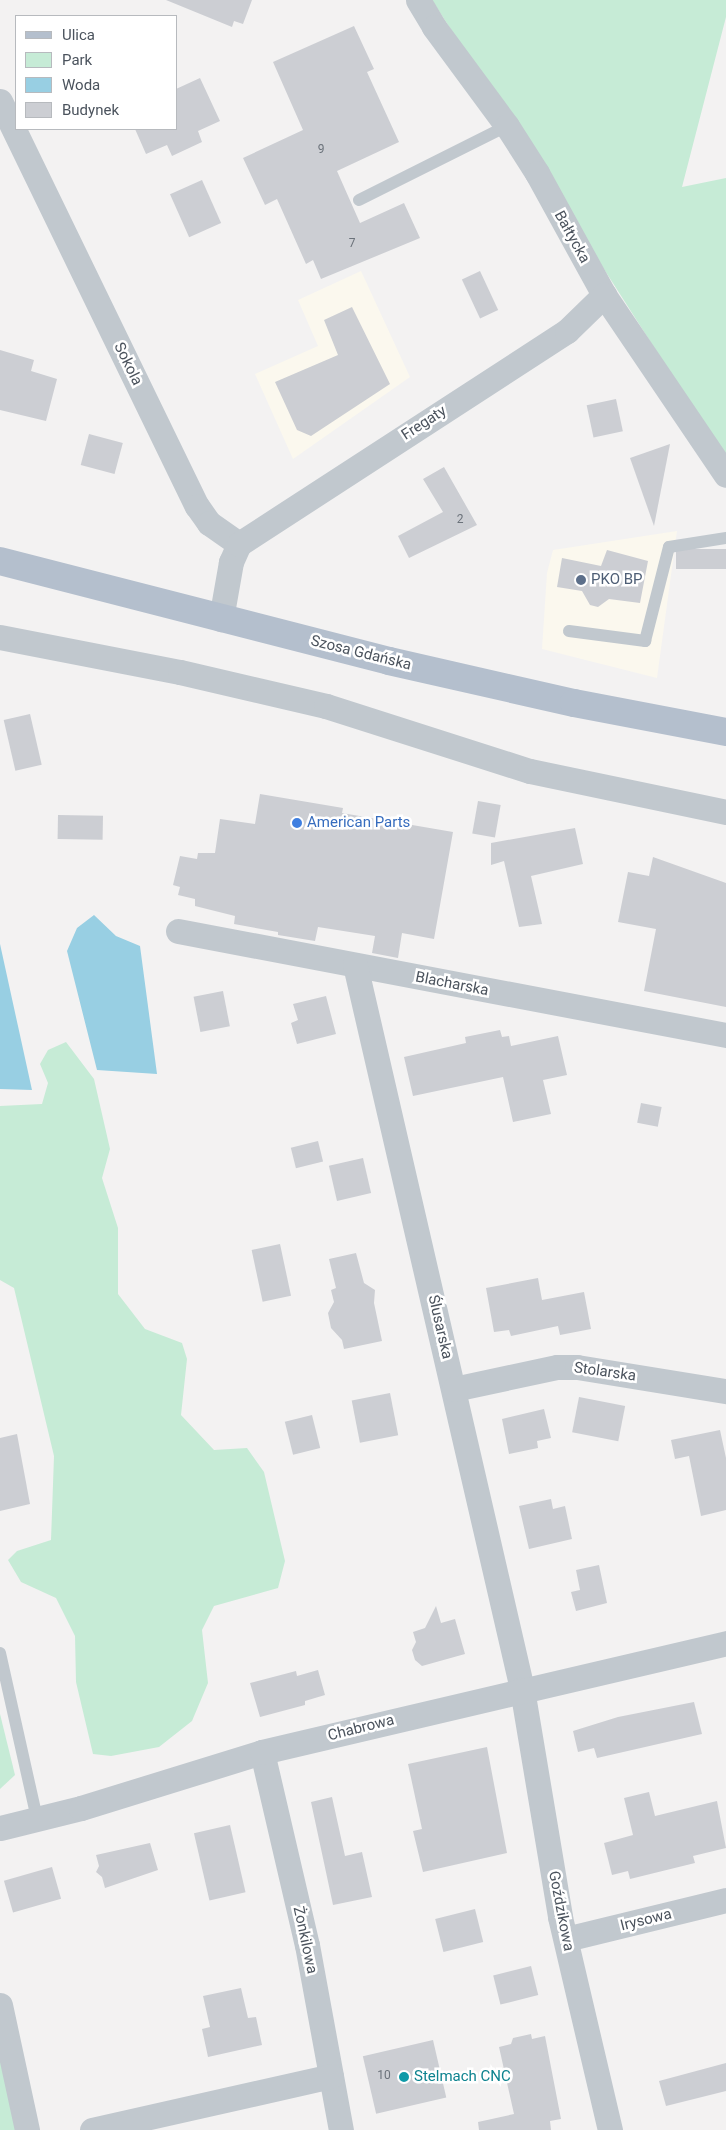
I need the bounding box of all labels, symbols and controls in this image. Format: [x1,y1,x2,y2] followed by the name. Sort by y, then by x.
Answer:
[15,15,178,130] legend
[62,26,95,44] text: Ulica
[62,51,92,69] text: Park
[62,76,100,94] text: Woda
[62,101,119,119] text: Budynek
[318,143,324,157] house number: 9
[550,208,594,266] street label: Bałtycka
[349,237,355,251] house number: 7
[110,340,146,388] street label: Sokola
[398,402,450,444] street label: Fregaty
[457,513,463,527] house number: 2
[591,571,642,589] place label: PKO BP
[575,574,587,586] marker: PKO BP
[309,632,413,674] street label: Szosa Gdańska
[307,814,410,832] place label: American Parts
[291,817,303,829] marker: American Parts
[414,968,490,1000] street label: Blacharska
[424,1293,456,1361] street label: Ślusarska
[573,1359,637,1385] street label: Stolarska
[326,1711,396,1745] street label: Chabrowa
[544,1869,578,1953] street label: Goździkowa
[289,1905,321,1975] street label: Żonkilowa
[619,1905,673,1935] street label: Irysowa
[414,2068,511,2086] place label: Stelmach CNC
[377,2069,391,2083] house number: 10
[398,2071,410,2083] marker: Stelmach CNC

